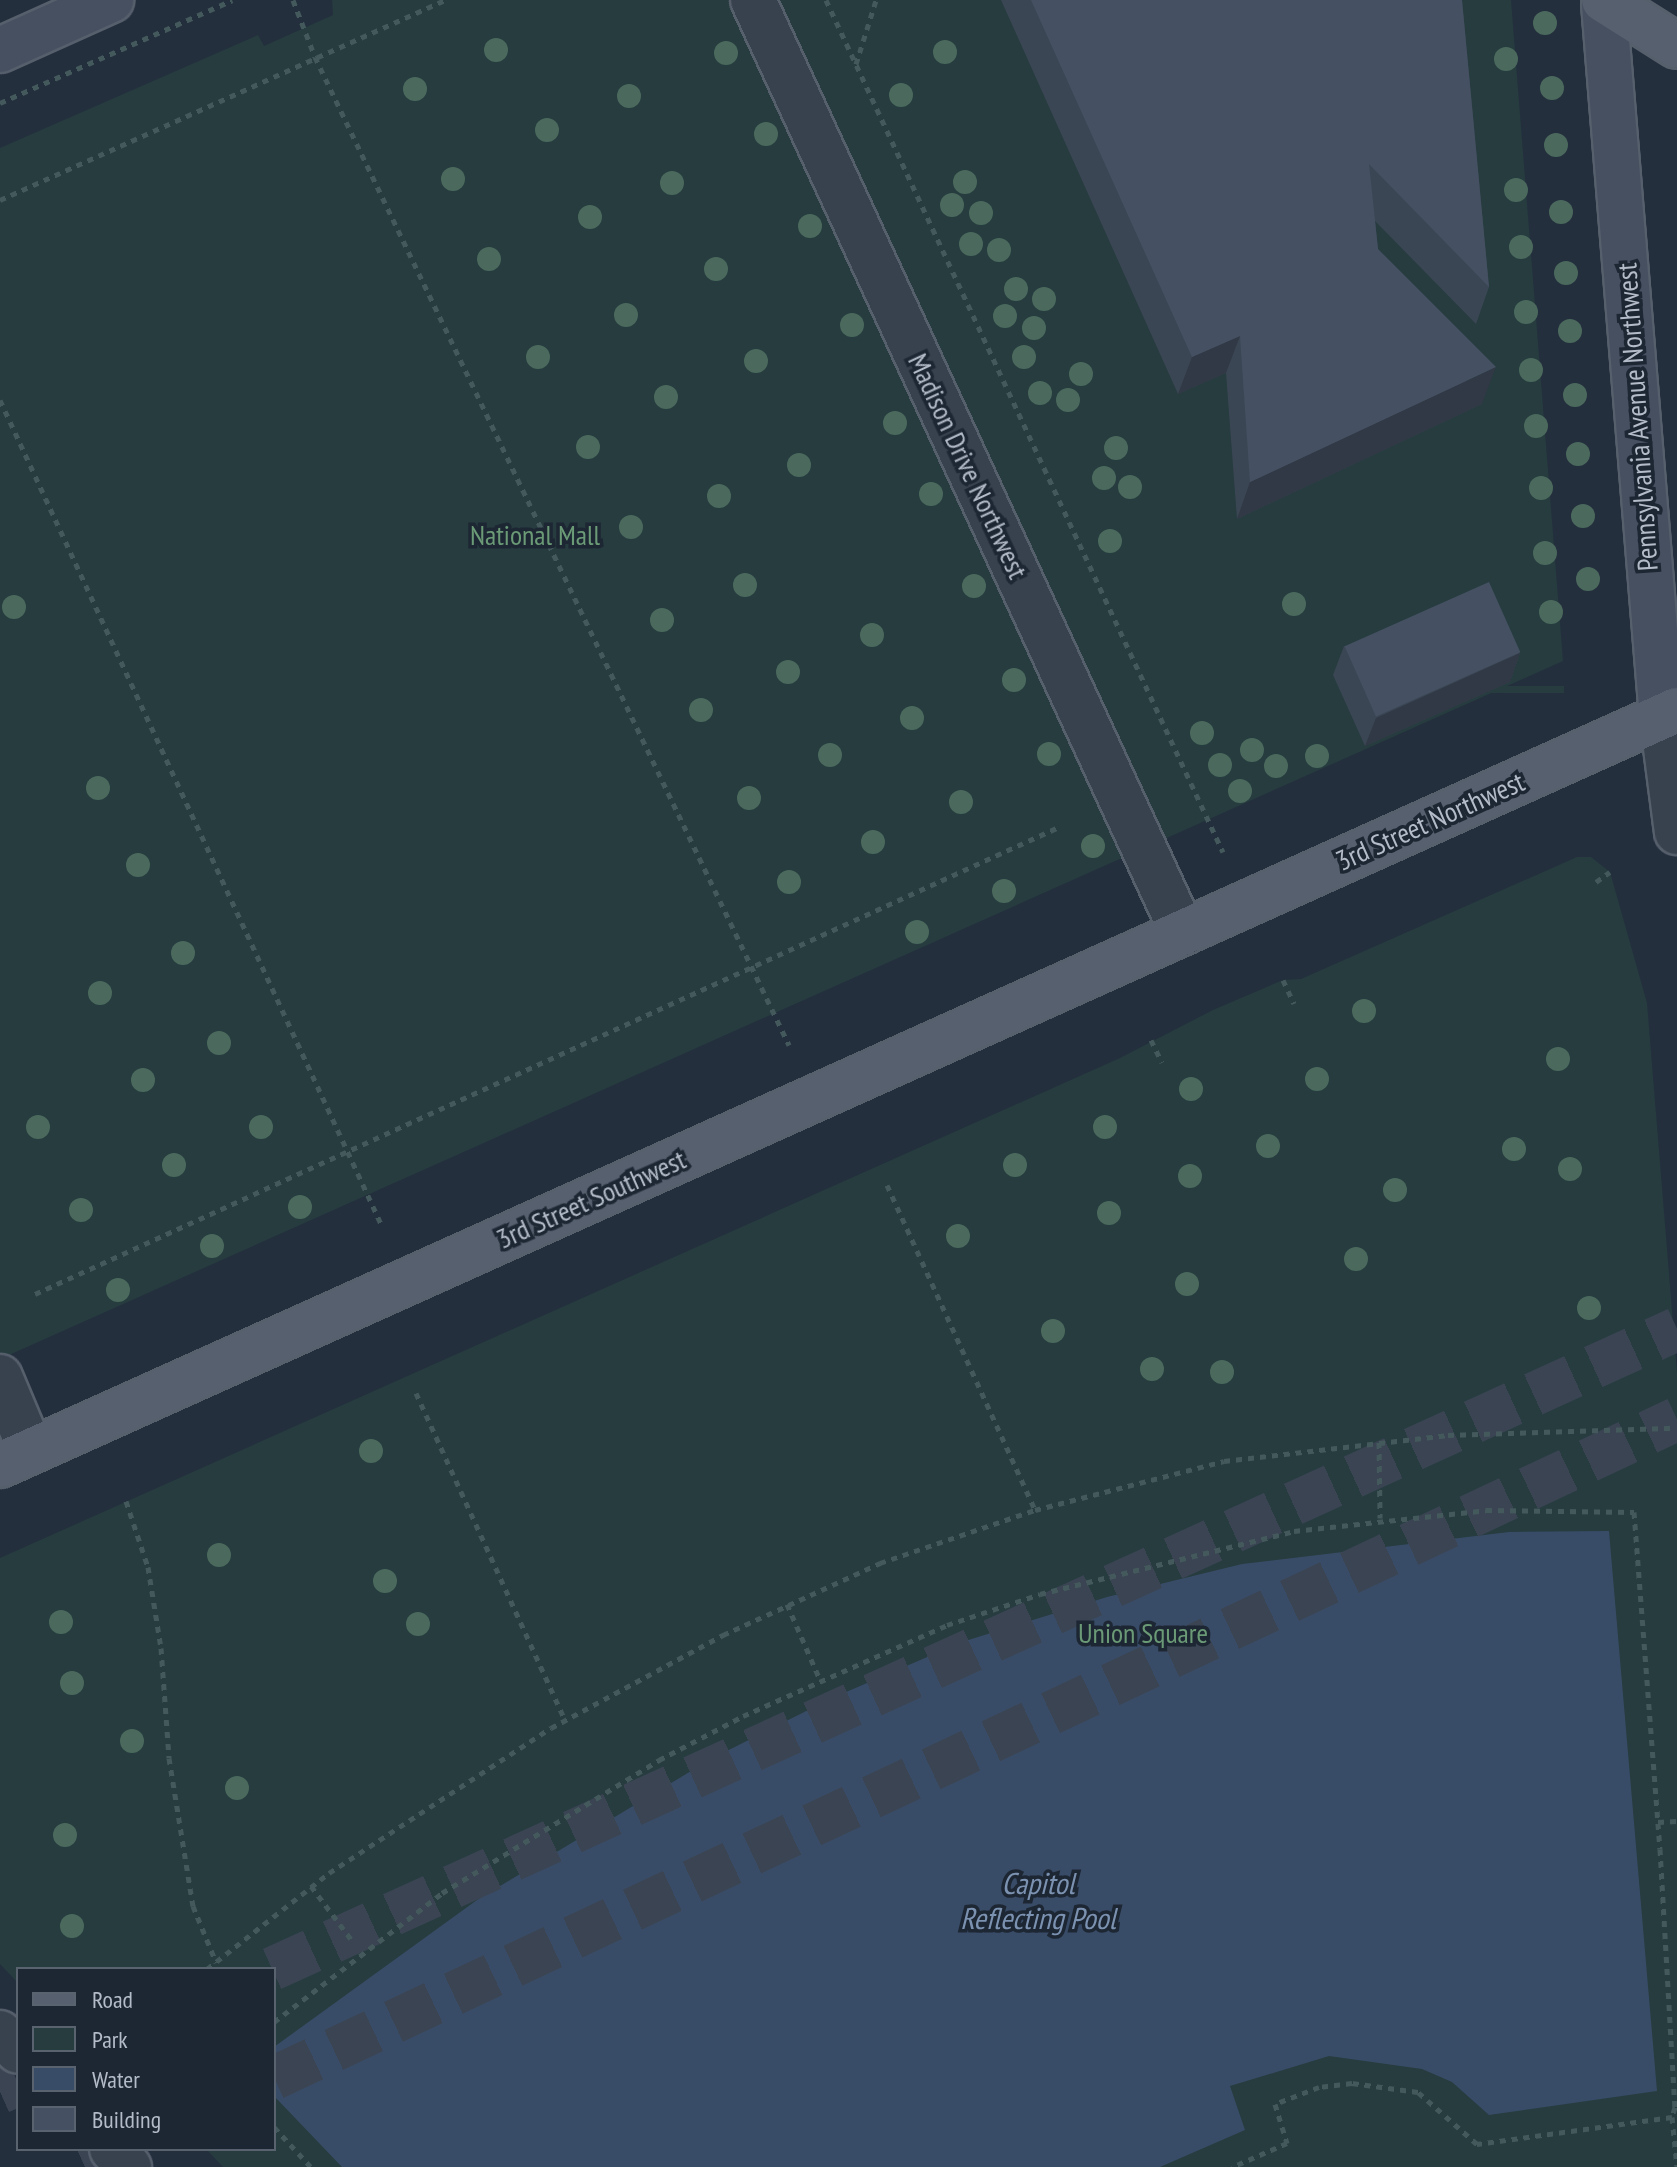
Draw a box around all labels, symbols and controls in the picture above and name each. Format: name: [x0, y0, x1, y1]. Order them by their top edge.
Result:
street label: Pennsylvania Avenue Northwest: [1609, 262, 1665, 572]
street label: Madison Drive Northwest: [901, 348, 1035, 584]
park label: National Mall: [470, 518, 600, 552]
street label: 3rd Street Northwest: [1331, 764, 1529, 878]
street label: 3rd Street Southwest: [491, 1142, 691, 1256]
park label: Union Square: [1078, 1616, 1208, 1650]
water label: Capitol Reflecting Pool: [960, 1865, 1116, 1936]
legend: [16, 1967, 276, 2151]
text: Road: [92, 1984, 133, 2015]
text: Park: [92, 2024, 128, 2055]
text: Water: [92, 2064, 140, 2095]
text: Building: [92, 2104, 161, 2135]

